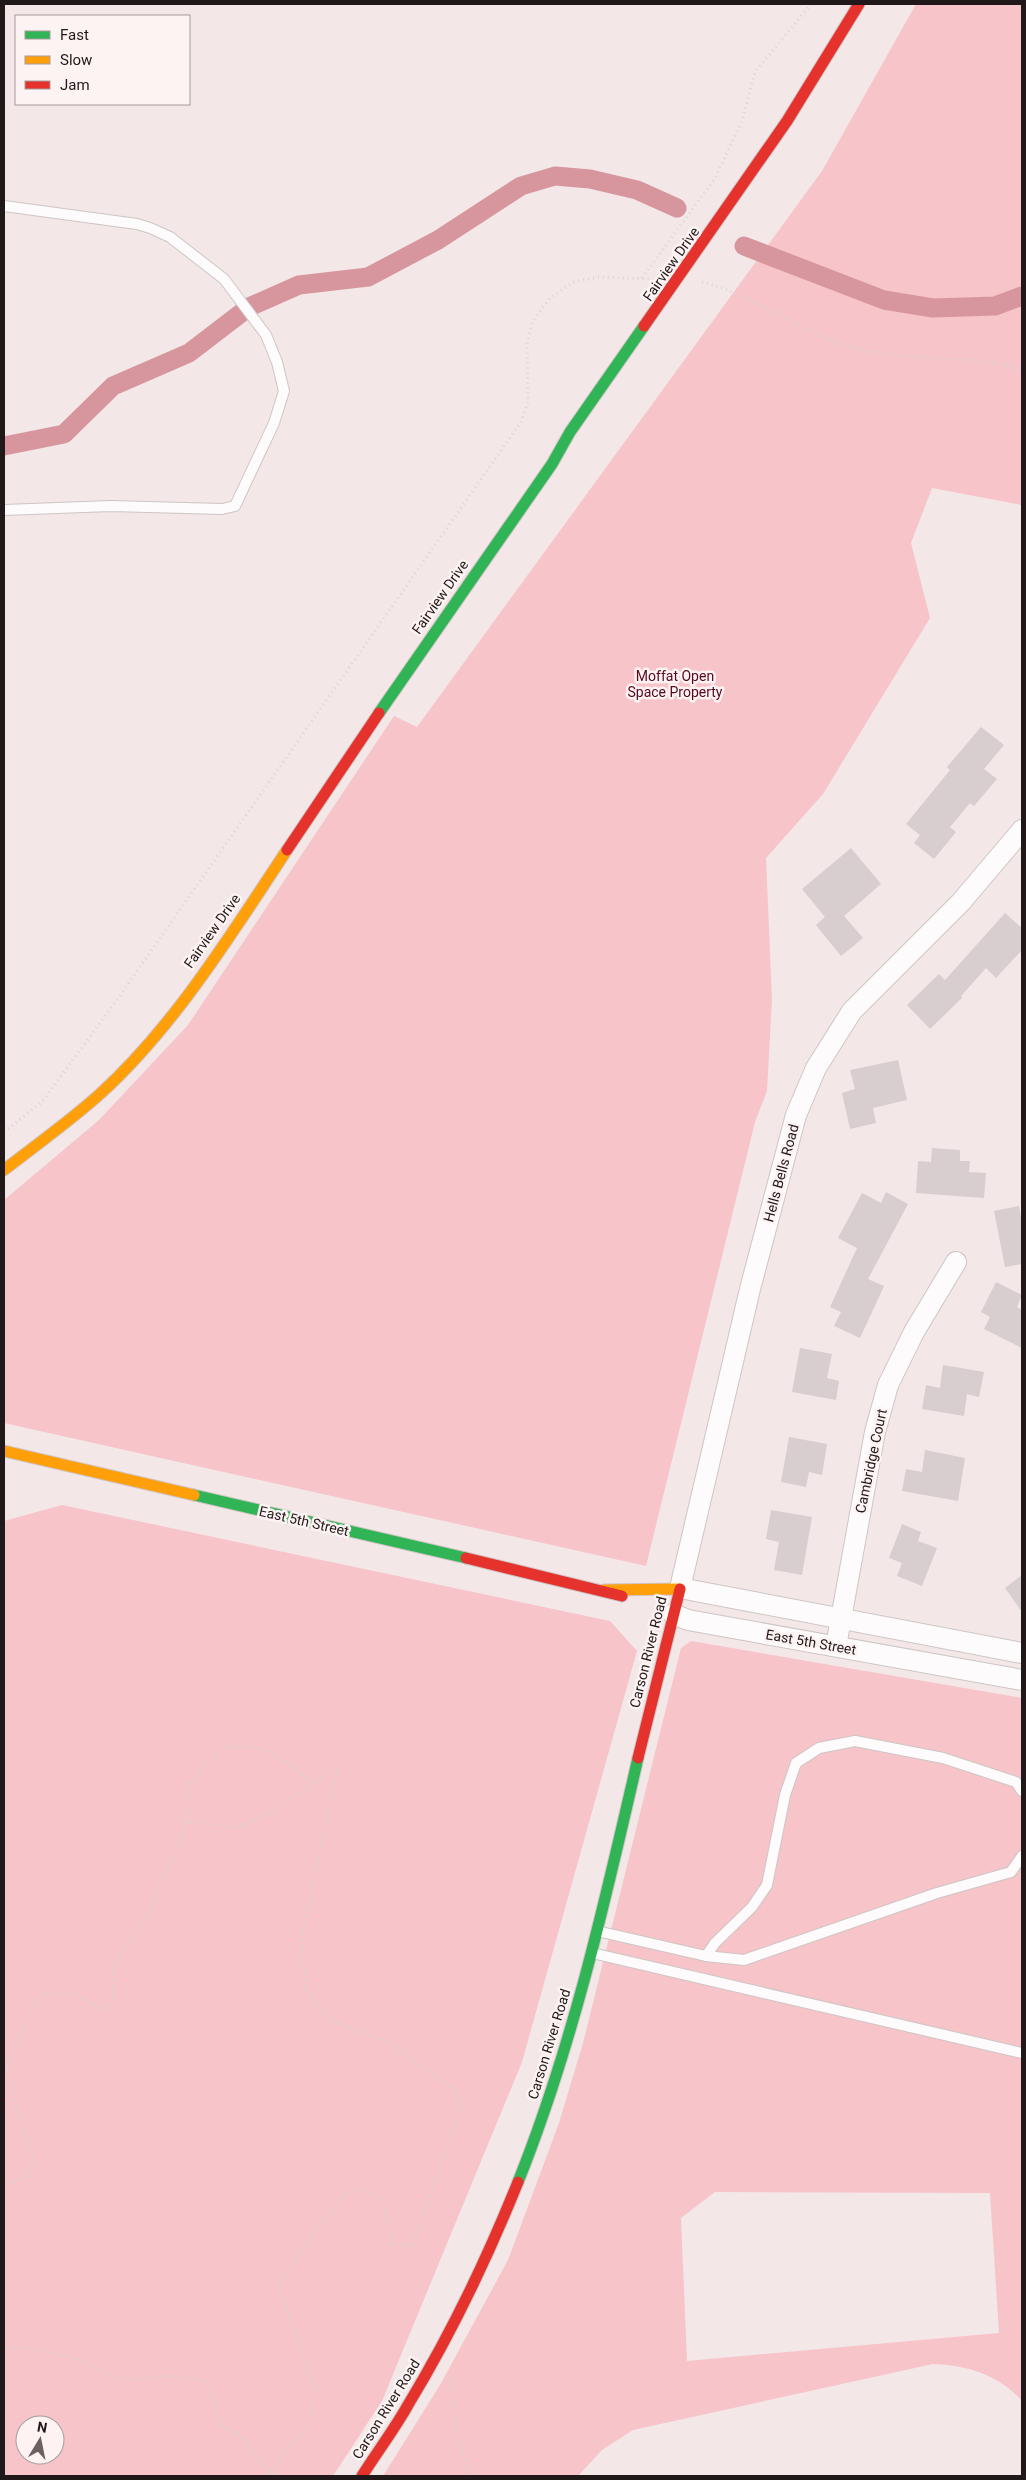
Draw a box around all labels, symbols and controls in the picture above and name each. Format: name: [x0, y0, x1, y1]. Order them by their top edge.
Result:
legend: [15, 15, 190, 105]
text: Fast: [60, 26, 89, 44]
text: Slow: [60, 51, 92, 69]
text: Jam: [60, 76, 90, 94]
street label: Fairview Drive: [640, 224, 702, 304]
street label: Fairview Drive: [409, 557, 471, 637]
park label: Moffat Open Space Property: [627, 668, 723, 700]
street label: Fairview Drive: [181, 891, 243, 971]
street label: Hells Bells Road: [760, 1122, 802, 1224]
street label: Cambridge Court: [852, 1407, 890, 1515]
street label: East 5th Street: [258, 1503, 351, 1539]
street label: Carson River Road: [626, 1595, 670, 1709]
street label: East 5th Street: [765, 1626, 858, 1658]
street label: Carson River Road: [525, 1987, 573, 2101]
street label: Carson River Road: [349, 2356, 423, 2462]
north arrow: [15, 2415, 65, 2465]
text: N: [36, 2418, 49, 2436]

